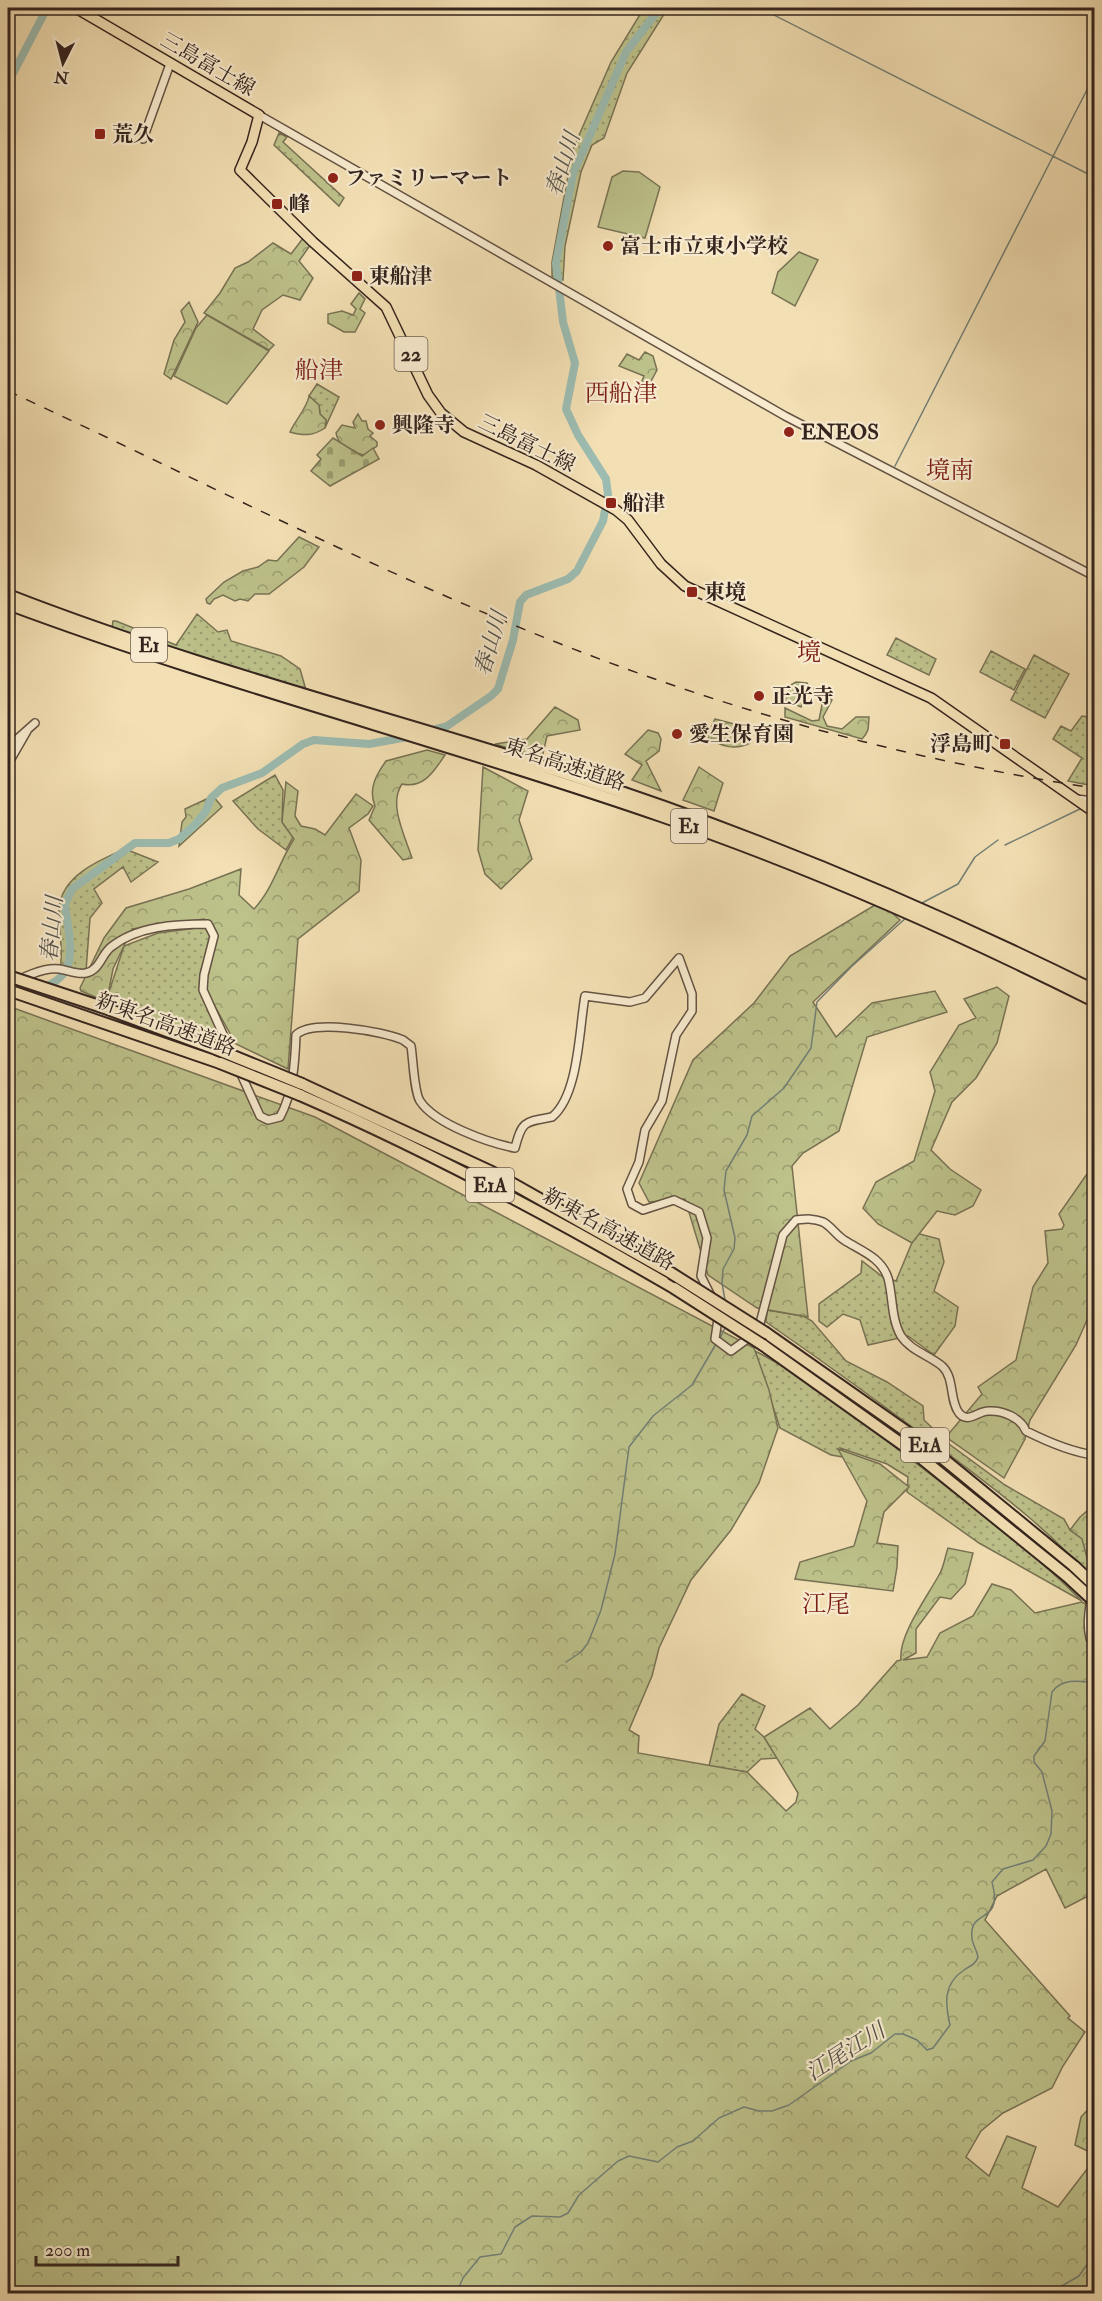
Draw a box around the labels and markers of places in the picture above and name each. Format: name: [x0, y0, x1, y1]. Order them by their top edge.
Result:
place label: 荒久: [112, 121, 154, 148]
marker: 荒久: [93, 127, 107, 141]
place label: ファミリーマート: [345, 165, 513, 192]
marker: ファミリーマート: [326, 171, 340, 185]
place label: 峰: [289, 191, 310, 218]
marker: 峰: [270, 197, 284, 211]
place label: 富士市立東小学校: [620, 233, 788, 260]
marker: 富士市立東小学校: [601, 239, 615, 253]
place label: 東船津: [369, 263, 432, 290]
marker: 東船津: [350, 269, 364, 283]
place label: 興隆寺: [392, 412, 455, 439]
marker: 興隆寺: [373, 418, 387, 432]
place label: ENEOS: [801, 419, 879, 446]
marker: ENEOS: [782, 425, 796, 439]
place label: 船津: [623, 490, 665, 517]
marker: 船津: [604, 496, 618, 510]
place label: 東境: [704, 579, 746, 606]
marker: 東境: [685, 585, 699, 599]
place label: 正光寺: [771, 683, 834, 710]
marker: 正光寺: [752, 689, 766, 703]
place label: 愛生保育園: [689, 721, 794, 748]
marker: 愛生保育園: [670, 727, 684, 741]
place label: 浮島町: [930, 731, 993, 758]
marker: 浮島町: [998, 737, 1012, 751]

